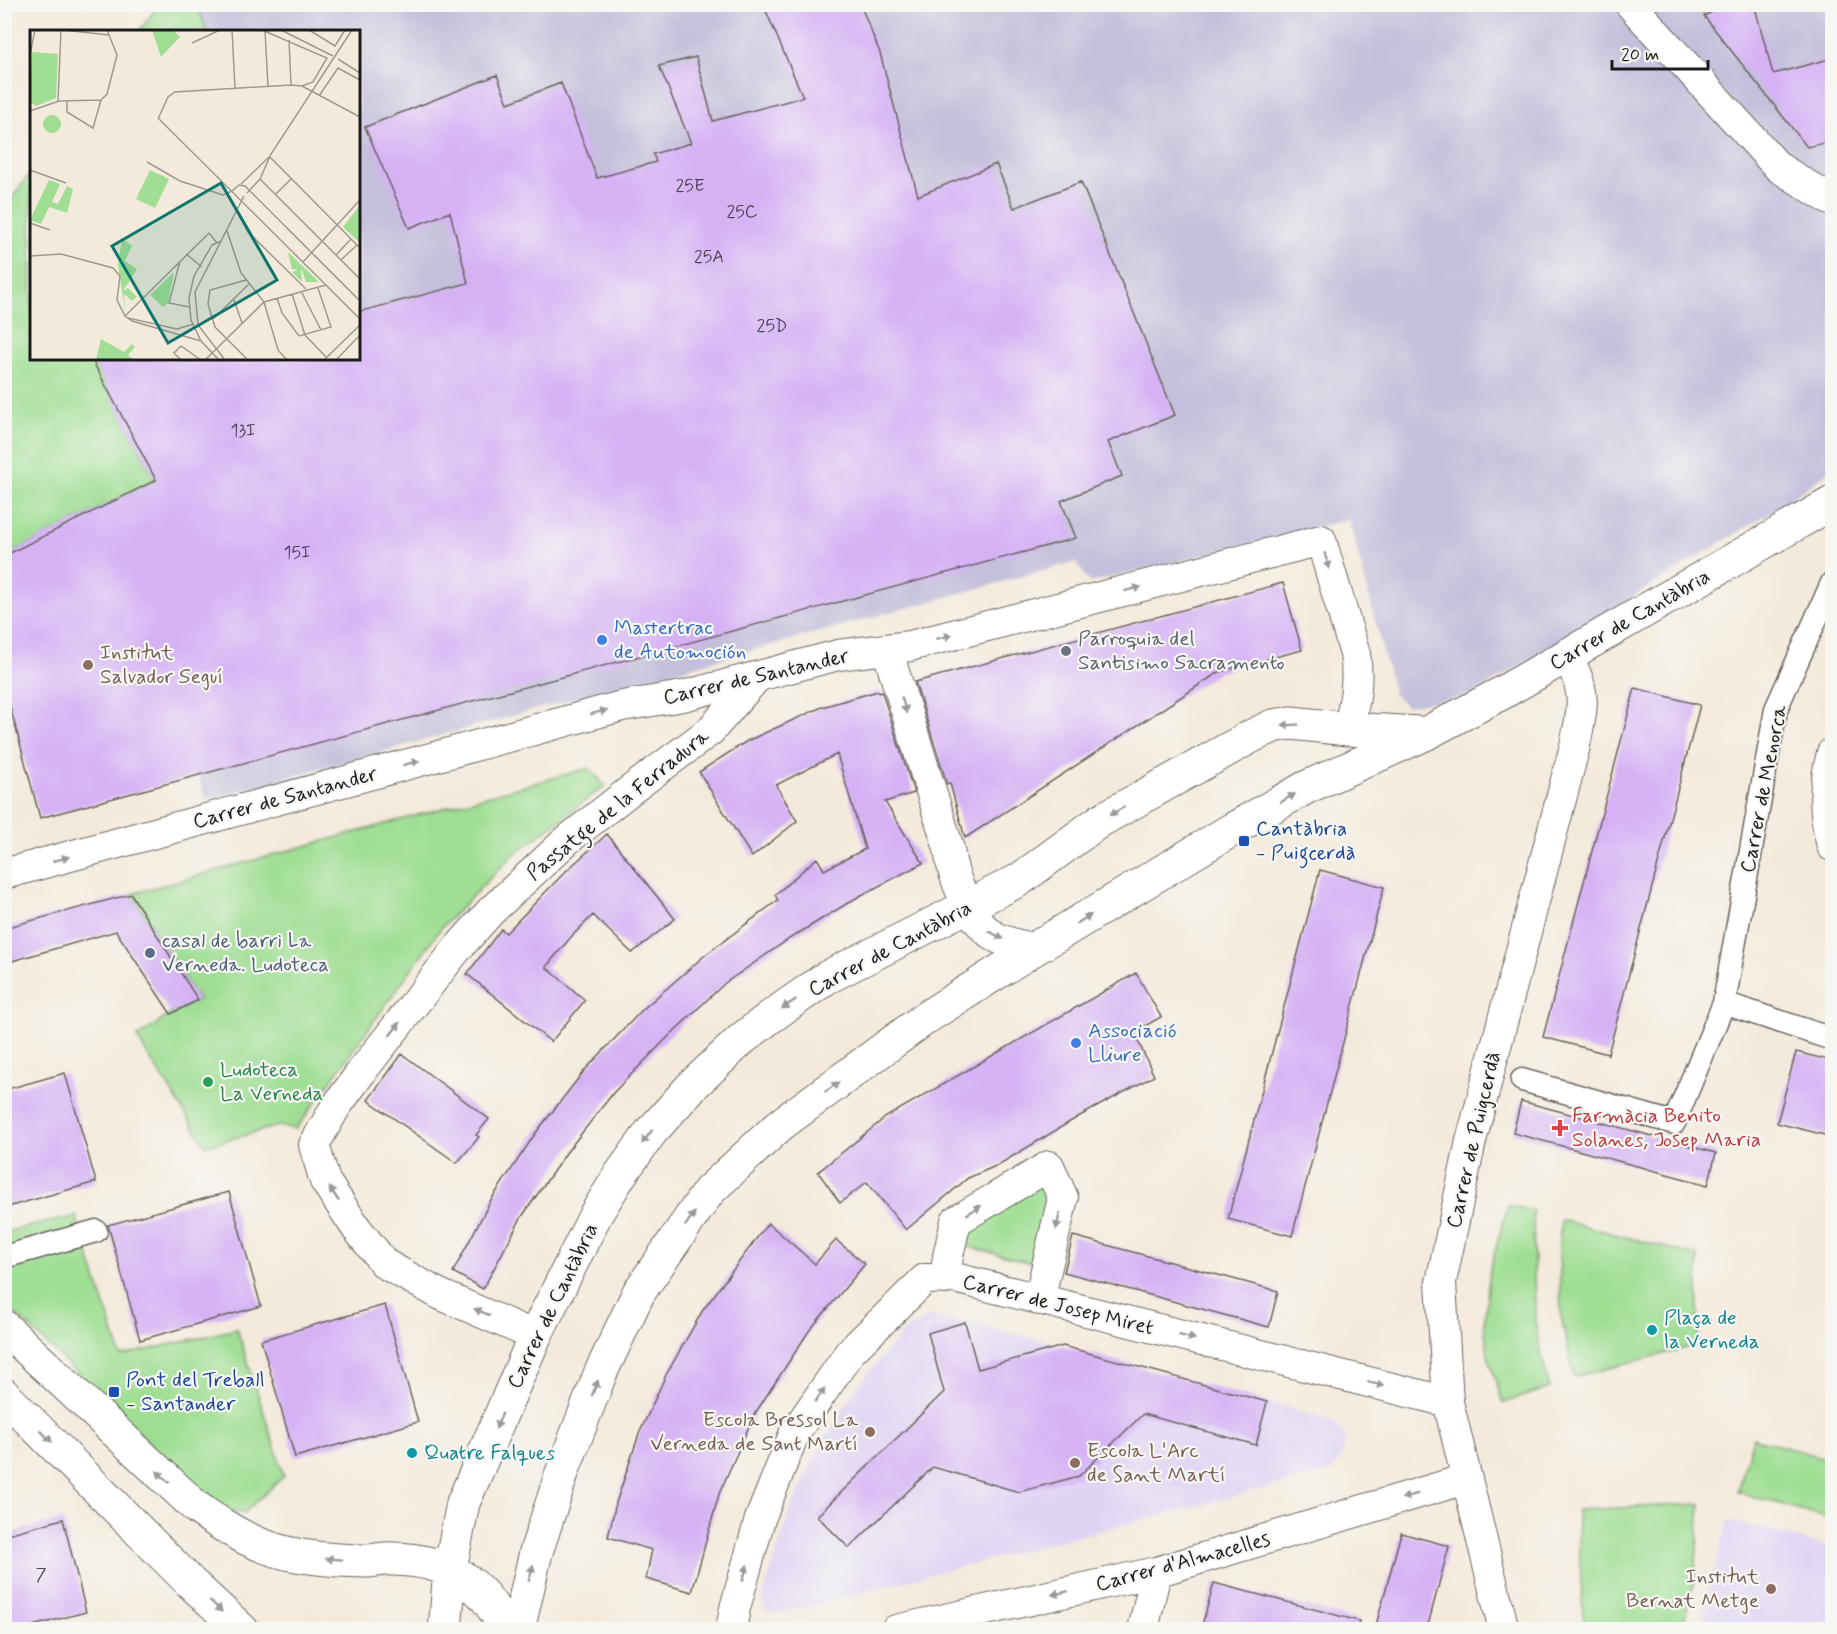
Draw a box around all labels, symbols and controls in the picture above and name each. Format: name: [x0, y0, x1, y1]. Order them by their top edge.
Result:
inset map: [30, 30, 360, 360]
scale bar: [1612, 33, 1708, 71]
text: 20 m: [1621, 43, 1659, 67]
house number: 25E: [676, 174, 704, 198]
house number: 25C: [726, 200, 758, 224]
house number: 25A: [694, 245, 724, 269]
house number: 25D: [757, 314, 787, 338]
house number: 13I: [230, 419, 256, 443]
house number: 15I: [283, 541, 311, 565]
one-way arrow: [1323, 552, 1332, 570]
street label: Carrer de Cantàbria: [1545, 563, 1715, 677]
one-way arrow: [1123, 583, 1142, 593]
place label: Mastertrac de Automoción: [614, 614, 746, 666]
place label: Parroquia del Santisimo Sacramento: [1078, 625, 1285, 677]
one-way arrow: [935, 632, 953, 642]
marker: Mastertrac de Automoción: [595, 633, 609, 647]
place label: Institut Salvador Seguí: [100, 639, 223, 691]
street label: Carrer de Santander: [660, 642, 852, 712]
marker: Parroquia del Santisimo Sacramento: [1059, 644, 1073, 658]
marker: Institut Salvador Seguí: [81, 658, 95, 672]
one-way arrow: [900, 696, 909, 714]
street label: Carrer de Menorca: [1734, 702, 1794, 875]
one-way arrow: [590, 707, 608, 716]
one-way arrow: [1281, 720, 1300, 729]
street label: Passatge de la Ferradura: [521, 722, 717, 889]
one-way arrow: [402, 758, 420, 767]
street label: Carrer de Santander: [190, 760, 381, 836]
one-way arrow: [1280, 792, 1296, 803]
one-way arrow: [1108, 806, 1125, 816]
place label: Cantàbria - Puigcerdà: [1256, 815, 1356, 869]
marker: Cantàbria - Puigcerdà: [1237, 834, 1251, 848]
one-way arrow: [52, 854, 70, 863]
street label: Carrer de Cantàbria: [803, 894, 977, 1004]
one-way arrow: [1076, 913, 1092, 924]
place label: casal de barri La Verneda. Ludoteca: [162, 927, 329, 979]
one-way arrow: [988, 930, 1005, 940]
marker: casal de barri La Verneda. Ludoteca: [143, 946, 157, 960]
one-way arrow: [781, 998, 797, 1010]
place label: Associació Lliure: [1088, 1017, 1177, 1069]
one-way arrow: [388, 1021, 401, 1037]
marker: Associació Lliure: [1069, 1036, 1083, 1050]
street label: Carrer de Puigcerdà: [1440, 1049, 1508, 1231]
place label: Ludoteca La Verneda: [220, 1056, 323, 1108]
marker: Ludoteca La Verneda: [201, 1075, 215, 1089]
one-way arrow: [823, 1081, 839, 1093]
place label: Farmàcia Benito Solanes, Josep Maria: [1572, 1102, 1761, 1154]
marker: Farmàcia Benito Solanes, Josep Maria: [1553, 1121, 1567, 1135]
one-way arrow: [642, 1130, 654, 1145]
one-way arrow: [329, 1186, 340, 1202]
one-way arrow: [966, 1205, 982, 1216]
one-way arrow: [1052, 1211, 1062, 1230]
one-way arrow: [684, 1212, 696, 1228]
street label: Carrer de Cantàbria: [501, 1219, 605, 1393]
street label: Carrer de Josep Miret: [960, 1268, 1157, 1342]
place label: Plaça de la Verneda: [1664, 1304, 1760, 1356]
one-way arrow: [473, 1307, 491, 1316]
marker: Plaça de la Verneda: [1645, 1323, 1659, 1337]
one-way arrow: [1178, 1332, 1196, 1342]
place label: Pont del Treball - Santander: [126, 1366, 265, 1418]
one-way arrow: [590, 1379, 600, 1397]
one-way arrow: [1368, 1380, 1386, 1389]
marker: Pont del Treball - Santander: [107, 1385, 121, 1399]
one-way arrow: [814, 1387, 826, 1403]
place label: Escola Bressol La Verneda de Sant Martí: [650, 1406, 858, 1458]
one-way arrow: [493, 1412, 503, 1430]
marker: Escola Bressol La Verneda de Sant Martí: [863, 1425, 877, 1439]
one-way arrow: [38, 1429, 52, 1443]
place label: Escola L'Arc de Sant Martí: [1087, 1437, 1226, 1489]
place label: Quatre Falques: [424, 1439, 555, 1467]
marker: Quatre Falques: [405, 1446, 419, 1460]
marker: Escola L'Arc de Sant Martí: [1068, 1456, 1082, 1470]
one-way arrow: [156, 1470, 171, 1484]
one-way arrow: [1400, 1492, 1418, 1501]
street label: Carrer d'Almacelles: [1093, 1525, 1273, 1599]
one-way arrow: [325, 1554, 344, 1563]
house number: 7: [36, 1563, 47, 1587]
one-way arrow: [527, 1563, 536, 1581]
place label: Institut Bernat Metge: [1626, 1563, 1760, 1615]
one-way arrow: [740, 1564, 750, 1582]
marker: Institut Bernat Metge: [1764, 1582, 1778, 1596]
one-way arrow: [1051, 1589, 1069, 1599]
one-way arrow: [209, 1598, 223, 1612]

